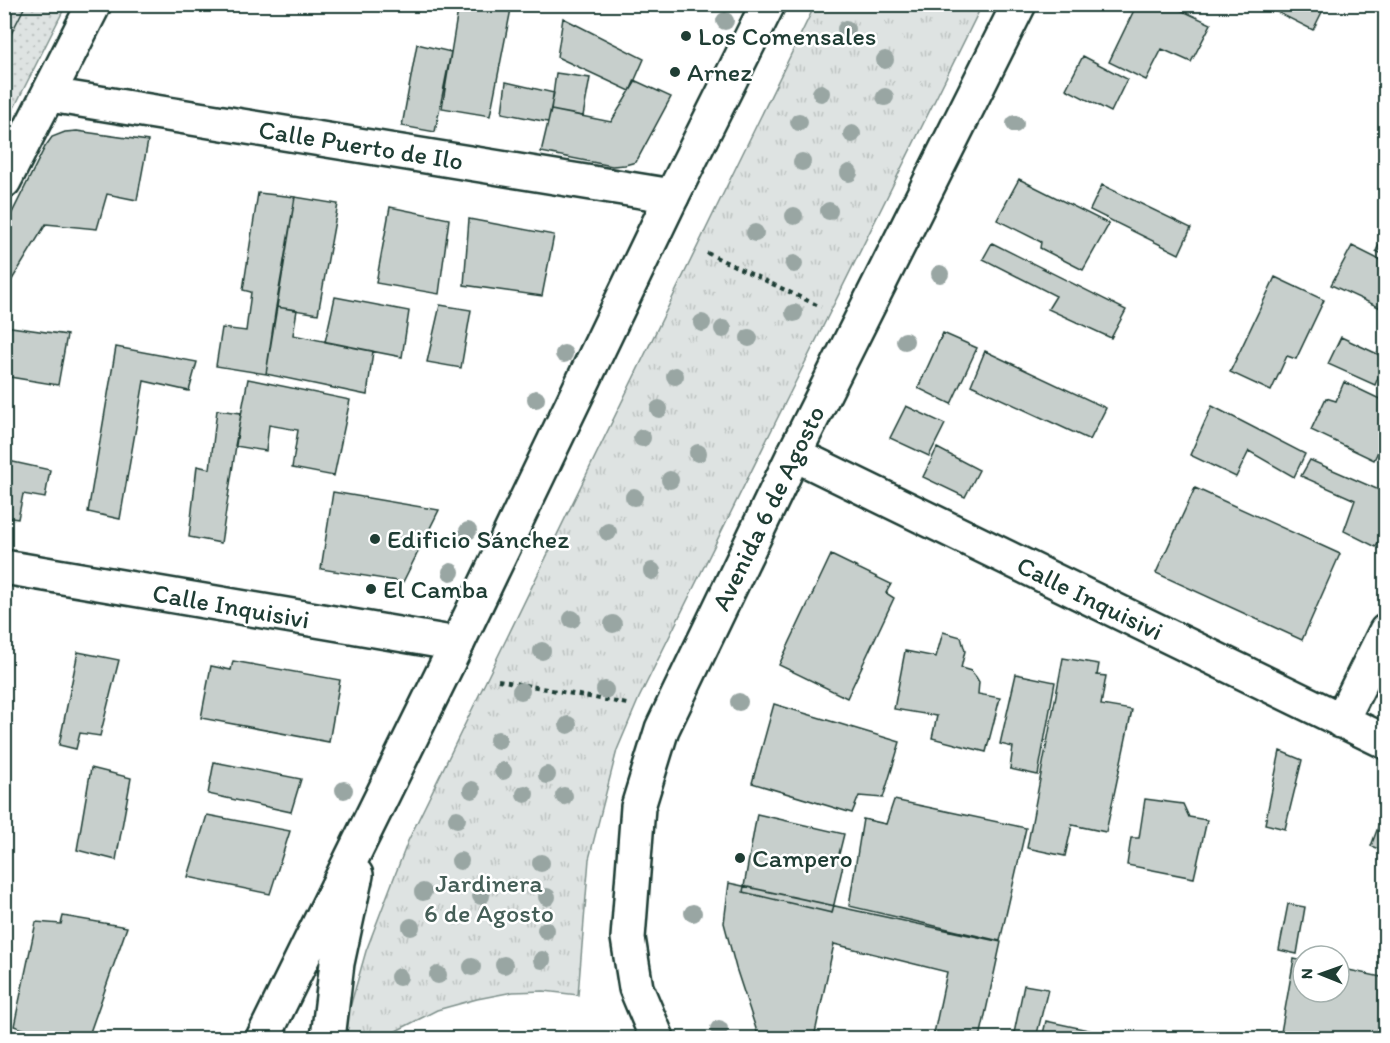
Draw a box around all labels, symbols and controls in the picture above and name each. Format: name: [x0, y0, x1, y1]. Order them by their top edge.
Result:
place label: Los Comensales: [698, 20, 877, 52]
marker: Los Comensales: [679, 29, 693, 43]
place label: Arnez: [687, 56, 752, 88]
marker: Arnez: [668, 65, 682, 79]
street label: Calle Puerto de Ilo: [256, 113, 466, 177]
street label: Avenida 6 de Agosto: [704, 400, 832, 616]
place label: Edificio Sánchez: [387, 523, 569, 555]
marker: Edificio Sánchez: [368, 532, 382, 546]
street label: Calle Inquisivi: [1012, 549, 1168, 647]
place label: El Camba: [383, 573, 488, 605]
street label: Calle Inquisivi: [150, 576, 312, 636]
marker: El Camba: [364, 582, 378, 596]
place label: Campero: [752, 842, 853, 874]
marker: Campero: [733, 851, 747, 865]
park label: Jardinera 6 de Agosto: [424, 867, 554, 929]
north arrow: [1291, 944, 1351, 1004]
text: N: [1297, 968, 1316, 979]

